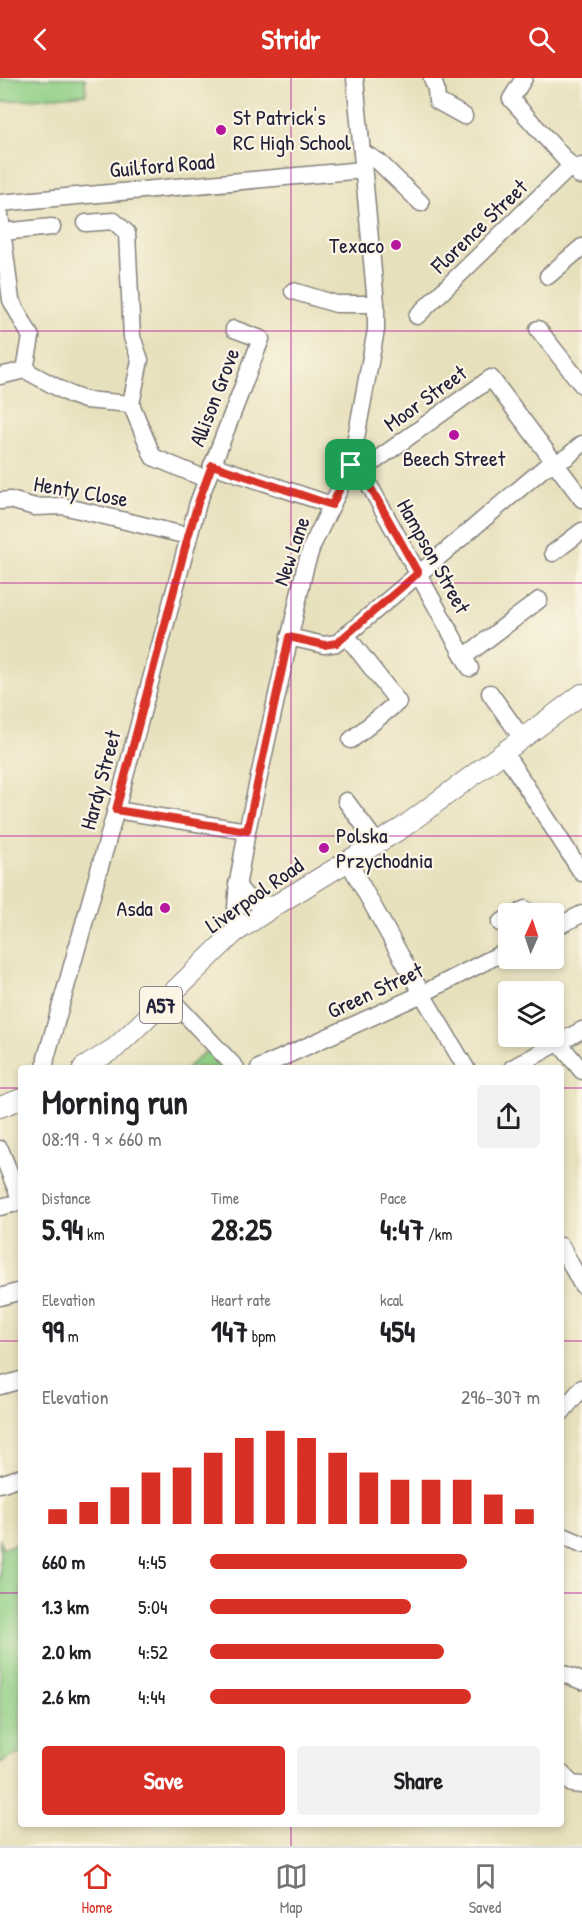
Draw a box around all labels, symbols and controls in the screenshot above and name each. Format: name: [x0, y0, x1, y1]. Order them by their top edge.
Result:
text: Stridr: [261, 21, 321, 57]
icon: back: [24, 23, 57, 56]
icon: search: [525, 23, 558, 56]
place label: St Patrick's RC High School: [233, 102, 351, 157]
marker: St Patrick's RC High School: [214, 123, 228, 137]
street label: Guilford Road: [108, 145, 216, 185]
street label: Florence Street: [423, 172, 534, 280]
place label: Texaco: [329, 230, 384, 260]
marker: Texaco: [389, 238, 403, 252]
street label: Allison Grove: [182, 343, 247, 450]
street label: Moor Street: [378, 358, 473, 438]
marker: Beech Street: [447, 428, 461, 442]
pin: [325, 439, 376, 490]
place label: Beech Street: [403, 443, 506, 473]
icon: arrive: [334, 448, 367, 481]
street label: Henty Close: [32, 468, 131, 514]
street label: Hampson Street: [390, 493, 478, 619]
street label: New Lane: [265, 512, 317, 590]
street label: Hardy Street: [72, 727, 128, 833]
place label: Polska Przychodnia: [336, 820, 433, 875]
marker: Polska Przychodnia: [317, 841, 331, 855]
street label: Liverpool Road: [199, 850, 309, 940]
place label: Asda: [117, 893, 153, 923]
marker: Asda: [158, 901, 172, 915]
north arrow: [498, 903, 564, 969]
map controls: [498, 903, 564, 1047]
street label: Green Street: [322, 955, 428, 1025]
button: layers: [498, 981, 564, 1047]
road number: A57: [140, 987, 182, 1023]
text: Morning run: [42, 1080, 188, 1124]
button: share: [477, 1085, 540, 1148]
text: 08:19 · 9 × 660 m: [42, 1125, 162, 1152]
text: Distance: [42, 1187, 91, 1209]
text: Time: [211, 1187, 239, 1209]
text: Pace: [380, 1187, 407, 1209]
text: 5.94: [42, 1209, 83, 1249]
text: 28:25: [211, 1209, 272, 1249]
text: 4:47: [380, 1209, 424, 1249]
text: km: [83, 1223, 105, 1245]
text: /km: [424, 1223, 452, 1245]
text: Elevation: [42, 1289, 95, 1311]
text: Heart rate: [211, 1289, 271, 1311]
text: kcal: [380, 1289, 403, 1311]
text: 99: [42, 1311, 64, 1351]
text: 147: [211, 1311, 248, 1351]
text: 454: [380, 1311, 415, 1351]
text: m: [64, 1325, 79, 1347]
text: bpm: [248, 1325, 276, 1347]
text: Elevation: [42, 1383, 108, 1410]
text: 296–307 m: [461, 1383, 540, 1410]
text: 660 m: [42, 1548, 85, 1575]
text: 4:45: [138, 1548, 166, 1575]
text: 1.3 km: [42, 1593, 89, 1620]
text: 5:04: [138, 1593, 168, 1620]
text: 2.0 km: [42, 1638, 91, 1665]
text: 4:52: [138, 1638, 168, 1665]
text: 2.6 km: [42, 1683, 90, 1710]
text: 4:44: [138, 1683, 165, 1710]
button: Save: [42, 1746, 285, 1815]
button: Share: [297, 1746, 540, 1815]
tab: Home: [81, 1860, 114, 1918]
tab: Map: [275, 1860, 308, 1918]
tab: Saved: [469, 1860, 502, 1918]

